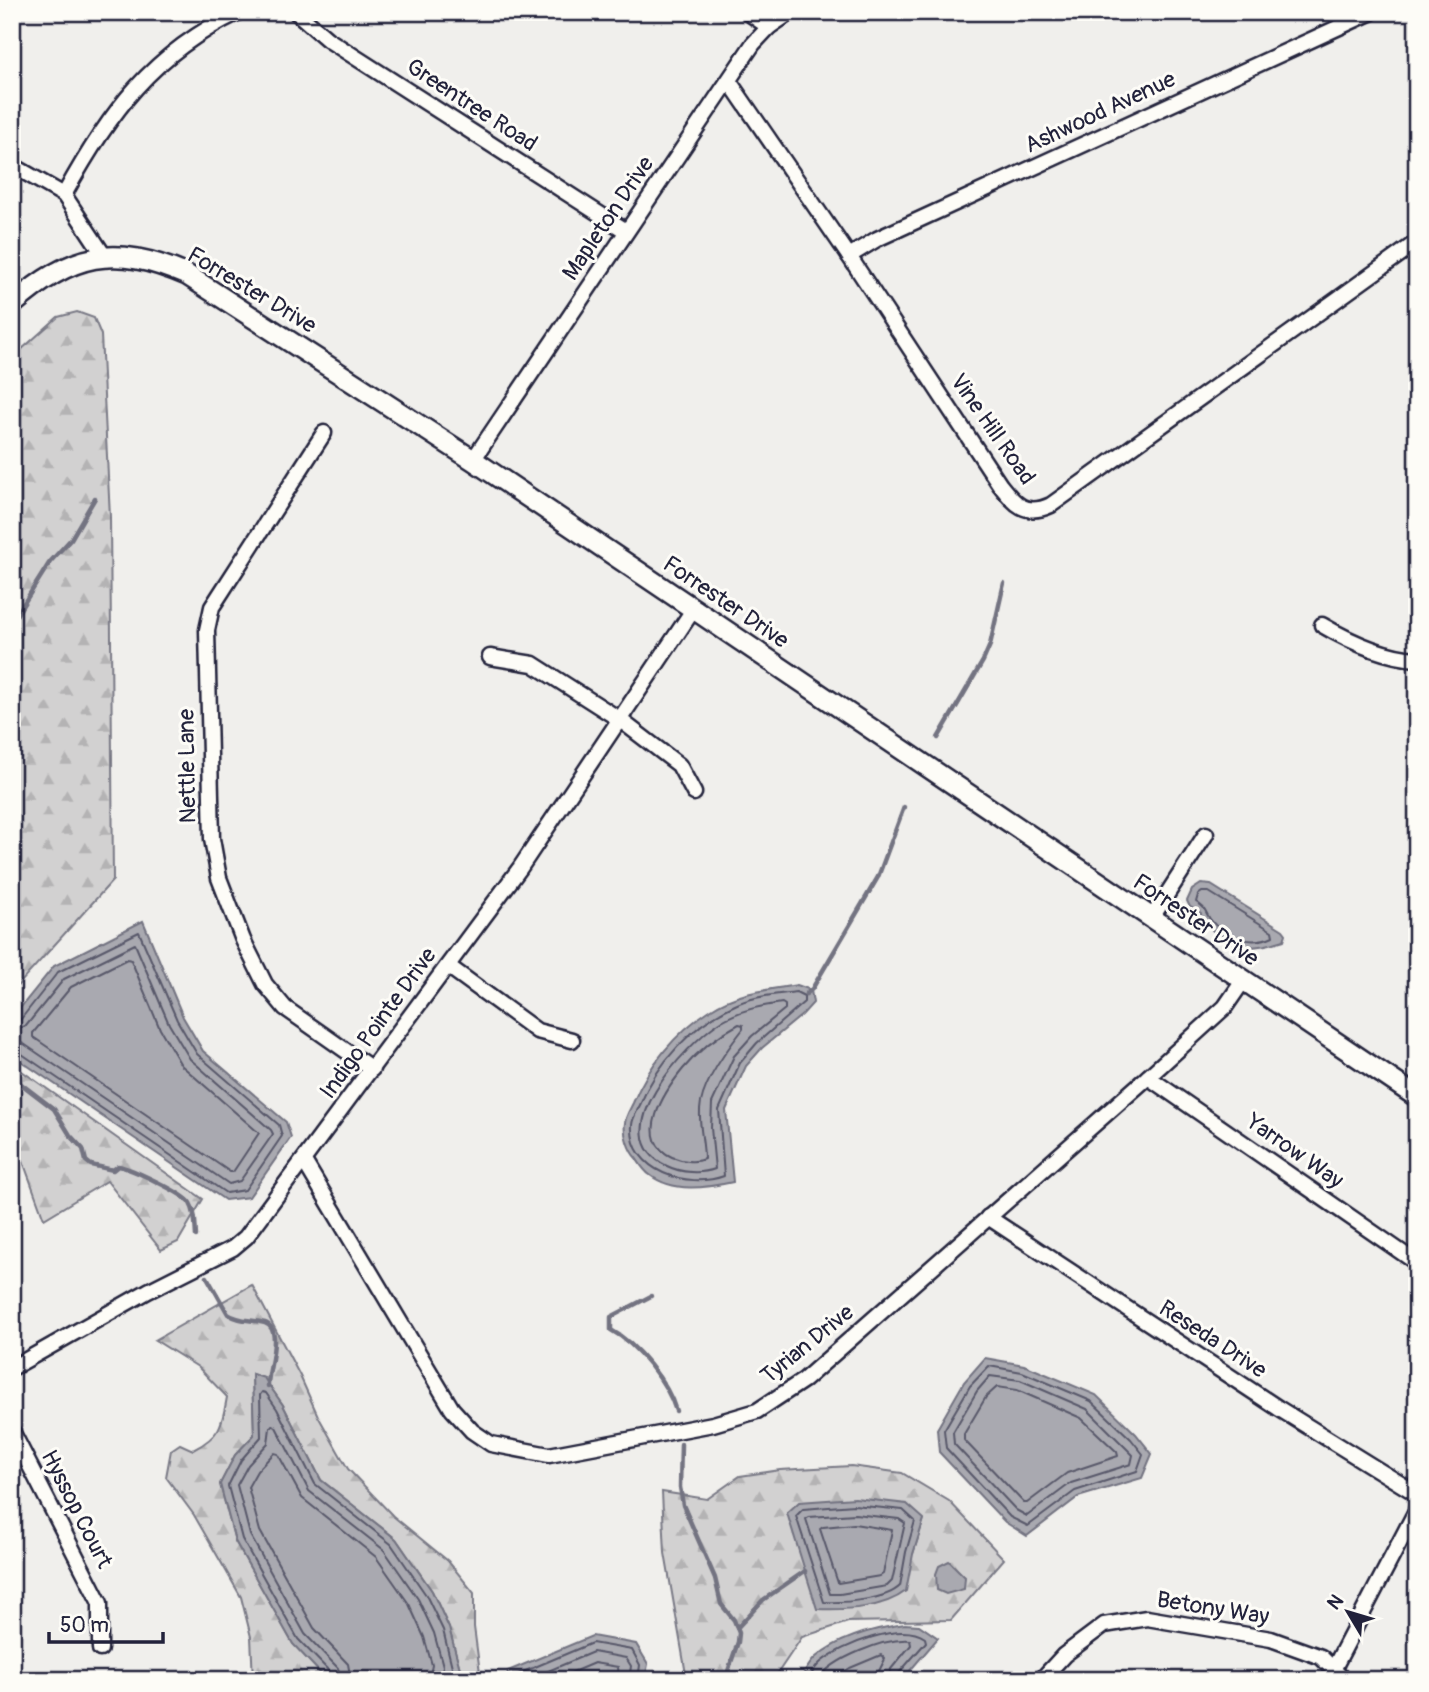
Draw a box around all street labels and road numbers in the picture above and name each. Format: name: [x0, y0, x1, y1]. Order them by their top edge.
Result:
street label: Greentree Road: [401, 52, 543, 158]
street label: Ashwood Avenue: [1020, 64, 1181, 160]
street label: Mapleton Drive: [556, 150, 660, 286]
street label: Forrester Drive: [182, 240, 322, 340]
street label: Vine Hill Road: [944, 368, 1042, 490]
street label: Forrester Drive: [658, 549, 795, 655]
street label: Nettle Lane: [171, 708, 202, 824]
street label: Forrester Drive: [1128, 867, 1265, 973]
street label: Indigo Pointe Drive: [313, 941, 443, 1104]
street label: Yarrow Way: [1240, 1106, 1349, 1195]
street label: Reseda Drive: [1154, 1294, 1273, 1385]
street label: Tyrian Drive: [755, 1297, 860, 1390]
street label: Hyssop Court: [35, 1445, 120, 1574]
street label: Betony Way: [1155, 1585, 1271, 1631]

